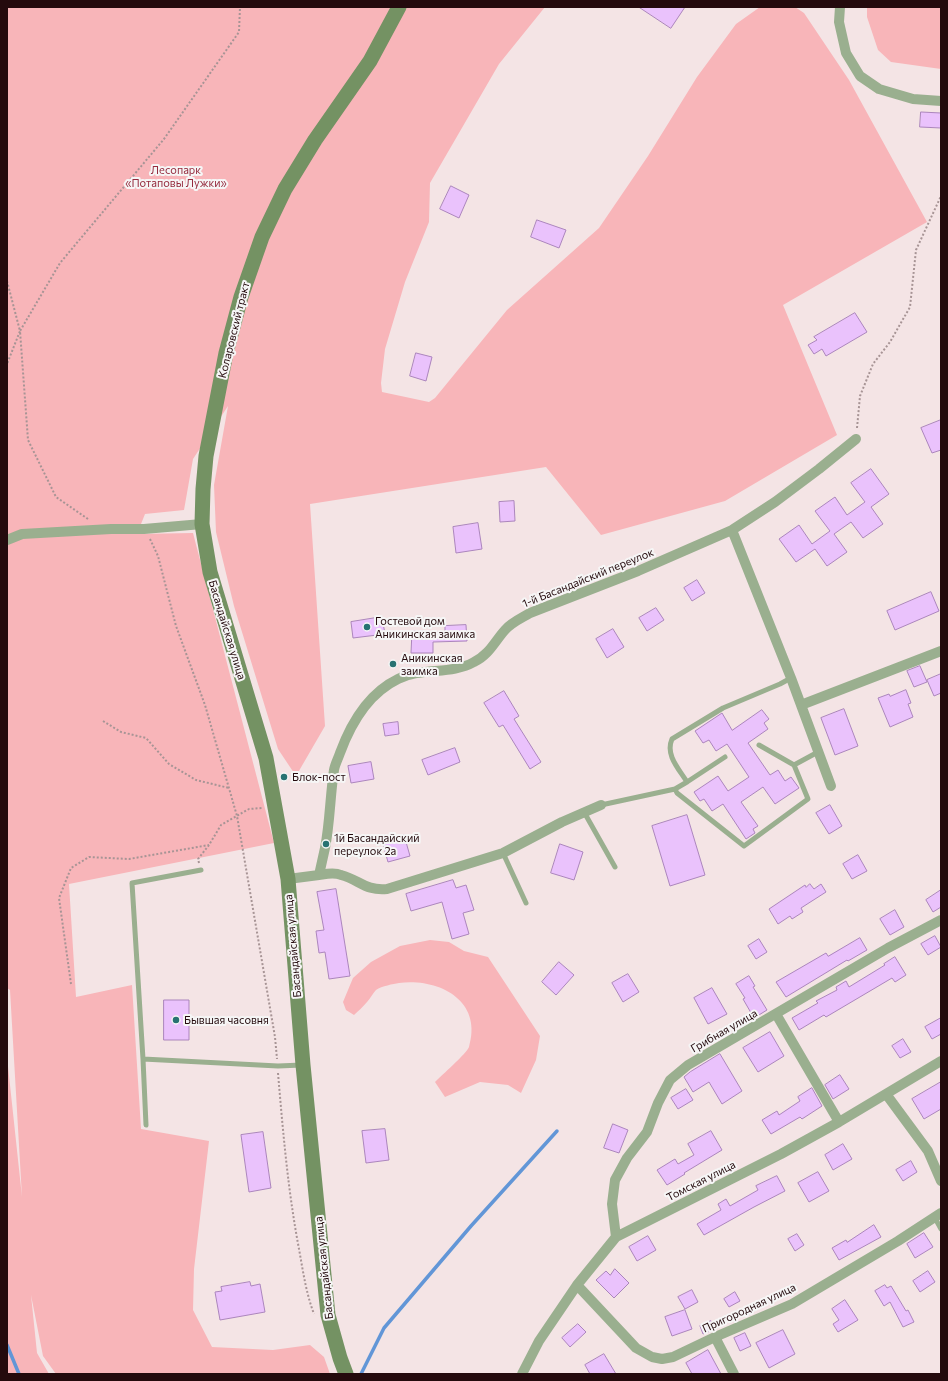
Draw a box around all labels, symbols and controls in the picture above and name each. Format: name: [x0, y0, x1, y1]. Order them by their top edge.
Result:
park label: Лесопарк «Потаповы Лужки»: [125, 163, 227, 189]
street label: Коларовский тракт: [216, 280, 252, 380]
street label: 1-й Басандайский переулок: [520, 546, 656, 610]
street label: Басандайская улица: [206, 579, 248, 681]
place label: Гостевой дом Аникинская заимка: [375, 614, 475, 640]
marker: Гостевой дом Аникинская заимка: [362, 622, 372, 632]
place label: Аникинская заимка: [401, 651, 462, 677]
marker: Аникинская заимка: [388, 659, 398, 669]
place label: Блок-пост: [292, 770, 346, 784]
marker: Блок-пост: [279, 772, 289, 782]
place label: 1й Басандайский переулок 2а: [334, 831, 420, 857]
marker: 1й Басандайский переулок 2а: [321, 839, 331, 849]
street label: Басандайская улица: [282, 894, 304, 998]
street label: Грибная улица: [688, 1007, 760, 1055]
place label: Бывшая часовня: [184, 1013, 269, 1027]
marker: Бывшая часовня: [171, 1015, 181, 1025]
street label: Томская улица: [664, 1158, 738, 1204]
street label: Басандайская улица: [312, 1216, 336, 1320]
street label: Пригородная улица: [700, 1281, 798, 1335]

